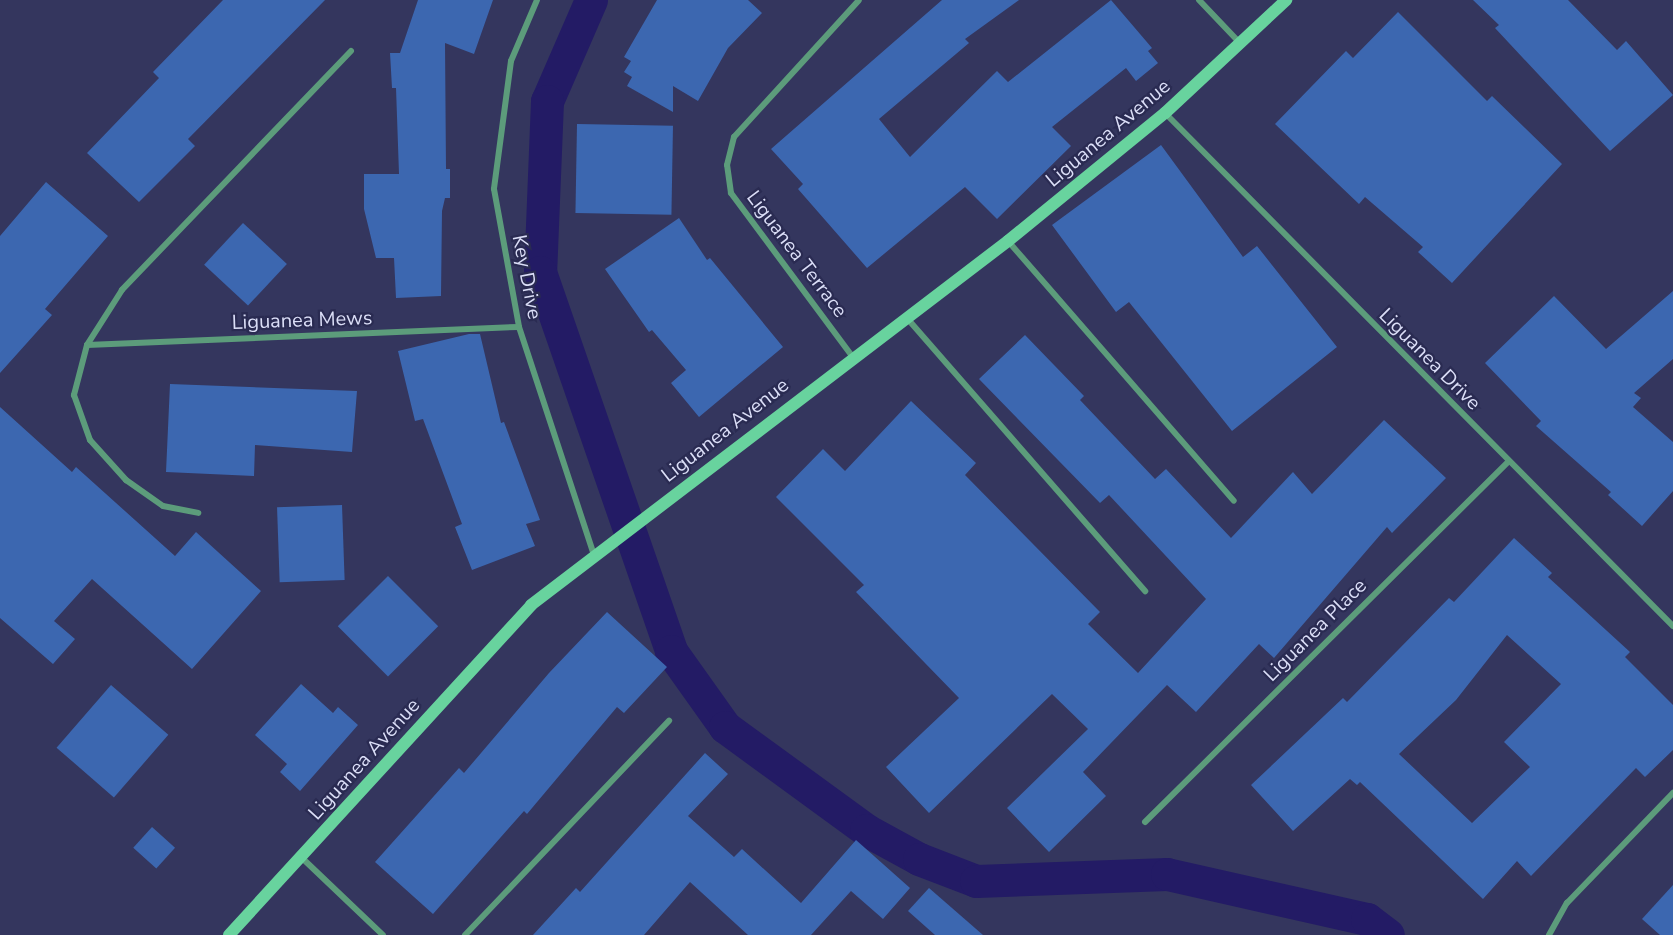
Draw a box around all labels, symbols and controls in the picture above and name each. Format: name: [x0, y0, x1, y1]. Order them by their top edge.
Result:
street label: Liguanea Avenue: [1041, 74, 1175, 192]
street label: Liguanea Terrace: [742, 186, 852, 322]
street label: Key Drive: [507, 233, 547, 321]
street label: Liguanea Drive: [1374, 303, 1486, 415]
street label: Liguanea Mews: [231, 306, 373, 334]
street label: Liguanea Avenue: [657, 373, 793, 487]
street label: Liguanea Place: [1259, 574, 1371, 686]
street label: Liguanea Avenue: [303, 693, 425, 825]

